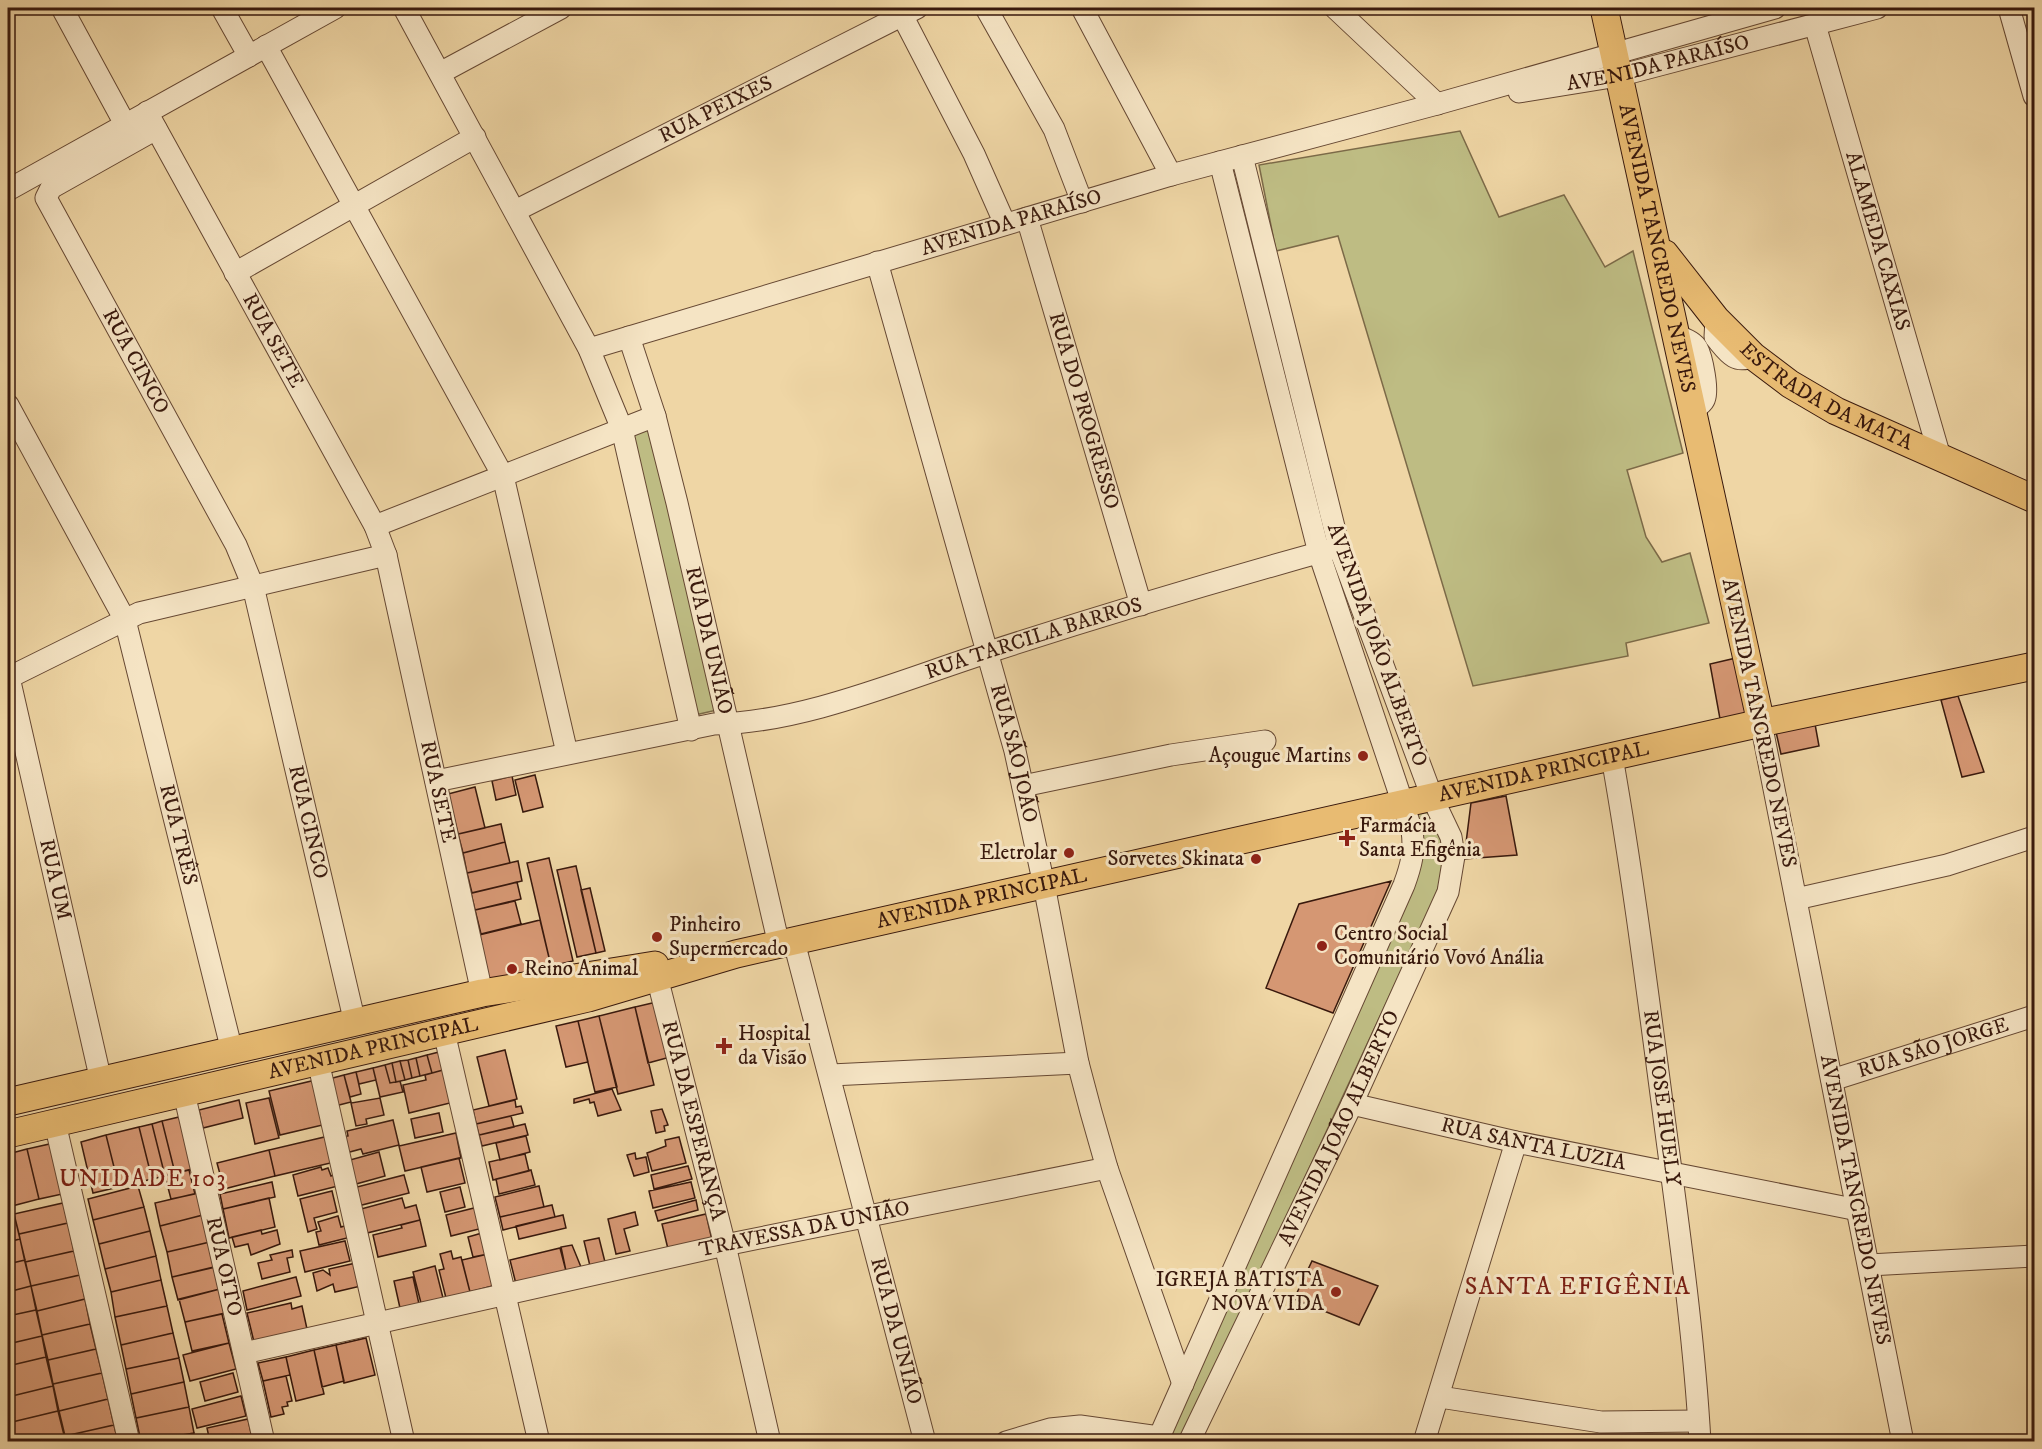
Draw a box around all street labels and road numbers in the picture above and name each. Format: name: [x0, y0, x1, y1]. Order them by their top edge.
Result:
street label: AVENIDA PARAÍSO: [1565, 29, 1752, 97]
street label: RUA PEIXES: [655, 70, 777, 149]
street label: AVENIDA TANCREDO NEVES: [1612, 101, 1701, 395]
street label: ALAMEDA CAXIAS: [1839, 149, 1916, 334]
street label: AVENIDA PARAÍSO: [918, 183, 1105, 262]
street label: RUA SETE: [236, 289, 309, 393]
street label: RUA CINCO: [96, 304, 175, 418]
street label: RUA DO PROGRESSO: [1043, 309, 1125, 512]
street label: ESTRADA DA MATA: [1734, 337, 1917, 457]
street label: AVENIDA JOÃO ALBERTO: [1321, 519, 1435, 770]
street label: RUA DA UNIÃO: [679, 564, 738, 717]
street label: AVENIDA TANCREDO NEVES: [1716, 576, 1802, 870]
street label: RUA TARCILA BARROS: [922, 592, 1145, 686]
street label: RUA SÃO JOÃO: [984, 681, 1043, 825]
street label: AVENIDA PRINCIPAL: [1436, 736, 1651, 808]
street label: RUA SETE: [414, 738, 462, 845]
street label: RUA CINCO: [282, 763, 334, 881]
street label: RUA TRÊS: [153, 782, 203, 888]
street label: RUA UM: [33, 836, 77, 923]
street label: AVENIDA PRINCIPAL: [874, 862, 1089, 935]
street label: AVENIDA JOÃO ALBERTO: [1273, 1006, 1406, 1250]
street label: RUA JOSÉ HUELY: [1637, 1009, 1686, 1189]
street label: AVENIDA PRINCIPAL: [266, 1011, 481, 1086]
street label: RUA SÃO JORGE: [1854, 1012, 2012, 1084]
street label: RUA DA ESPERANÇA: [656, 1018, 731, 1224]
street label: AVENIDA TANCREDO NEVES: [1814, 1052, 1897, 1347]
street label: RUA SANTA LUZIA: [1438, 1112, 1629, 1177]
street label: TRAVESSA DA UNIÃO: [697, 1195, 912, 1263]
street label: RUA OITO: [200, 1214, 248, 1319]
street label: RUA DA UNIÃO: [864, 1255, 928, 1407]

